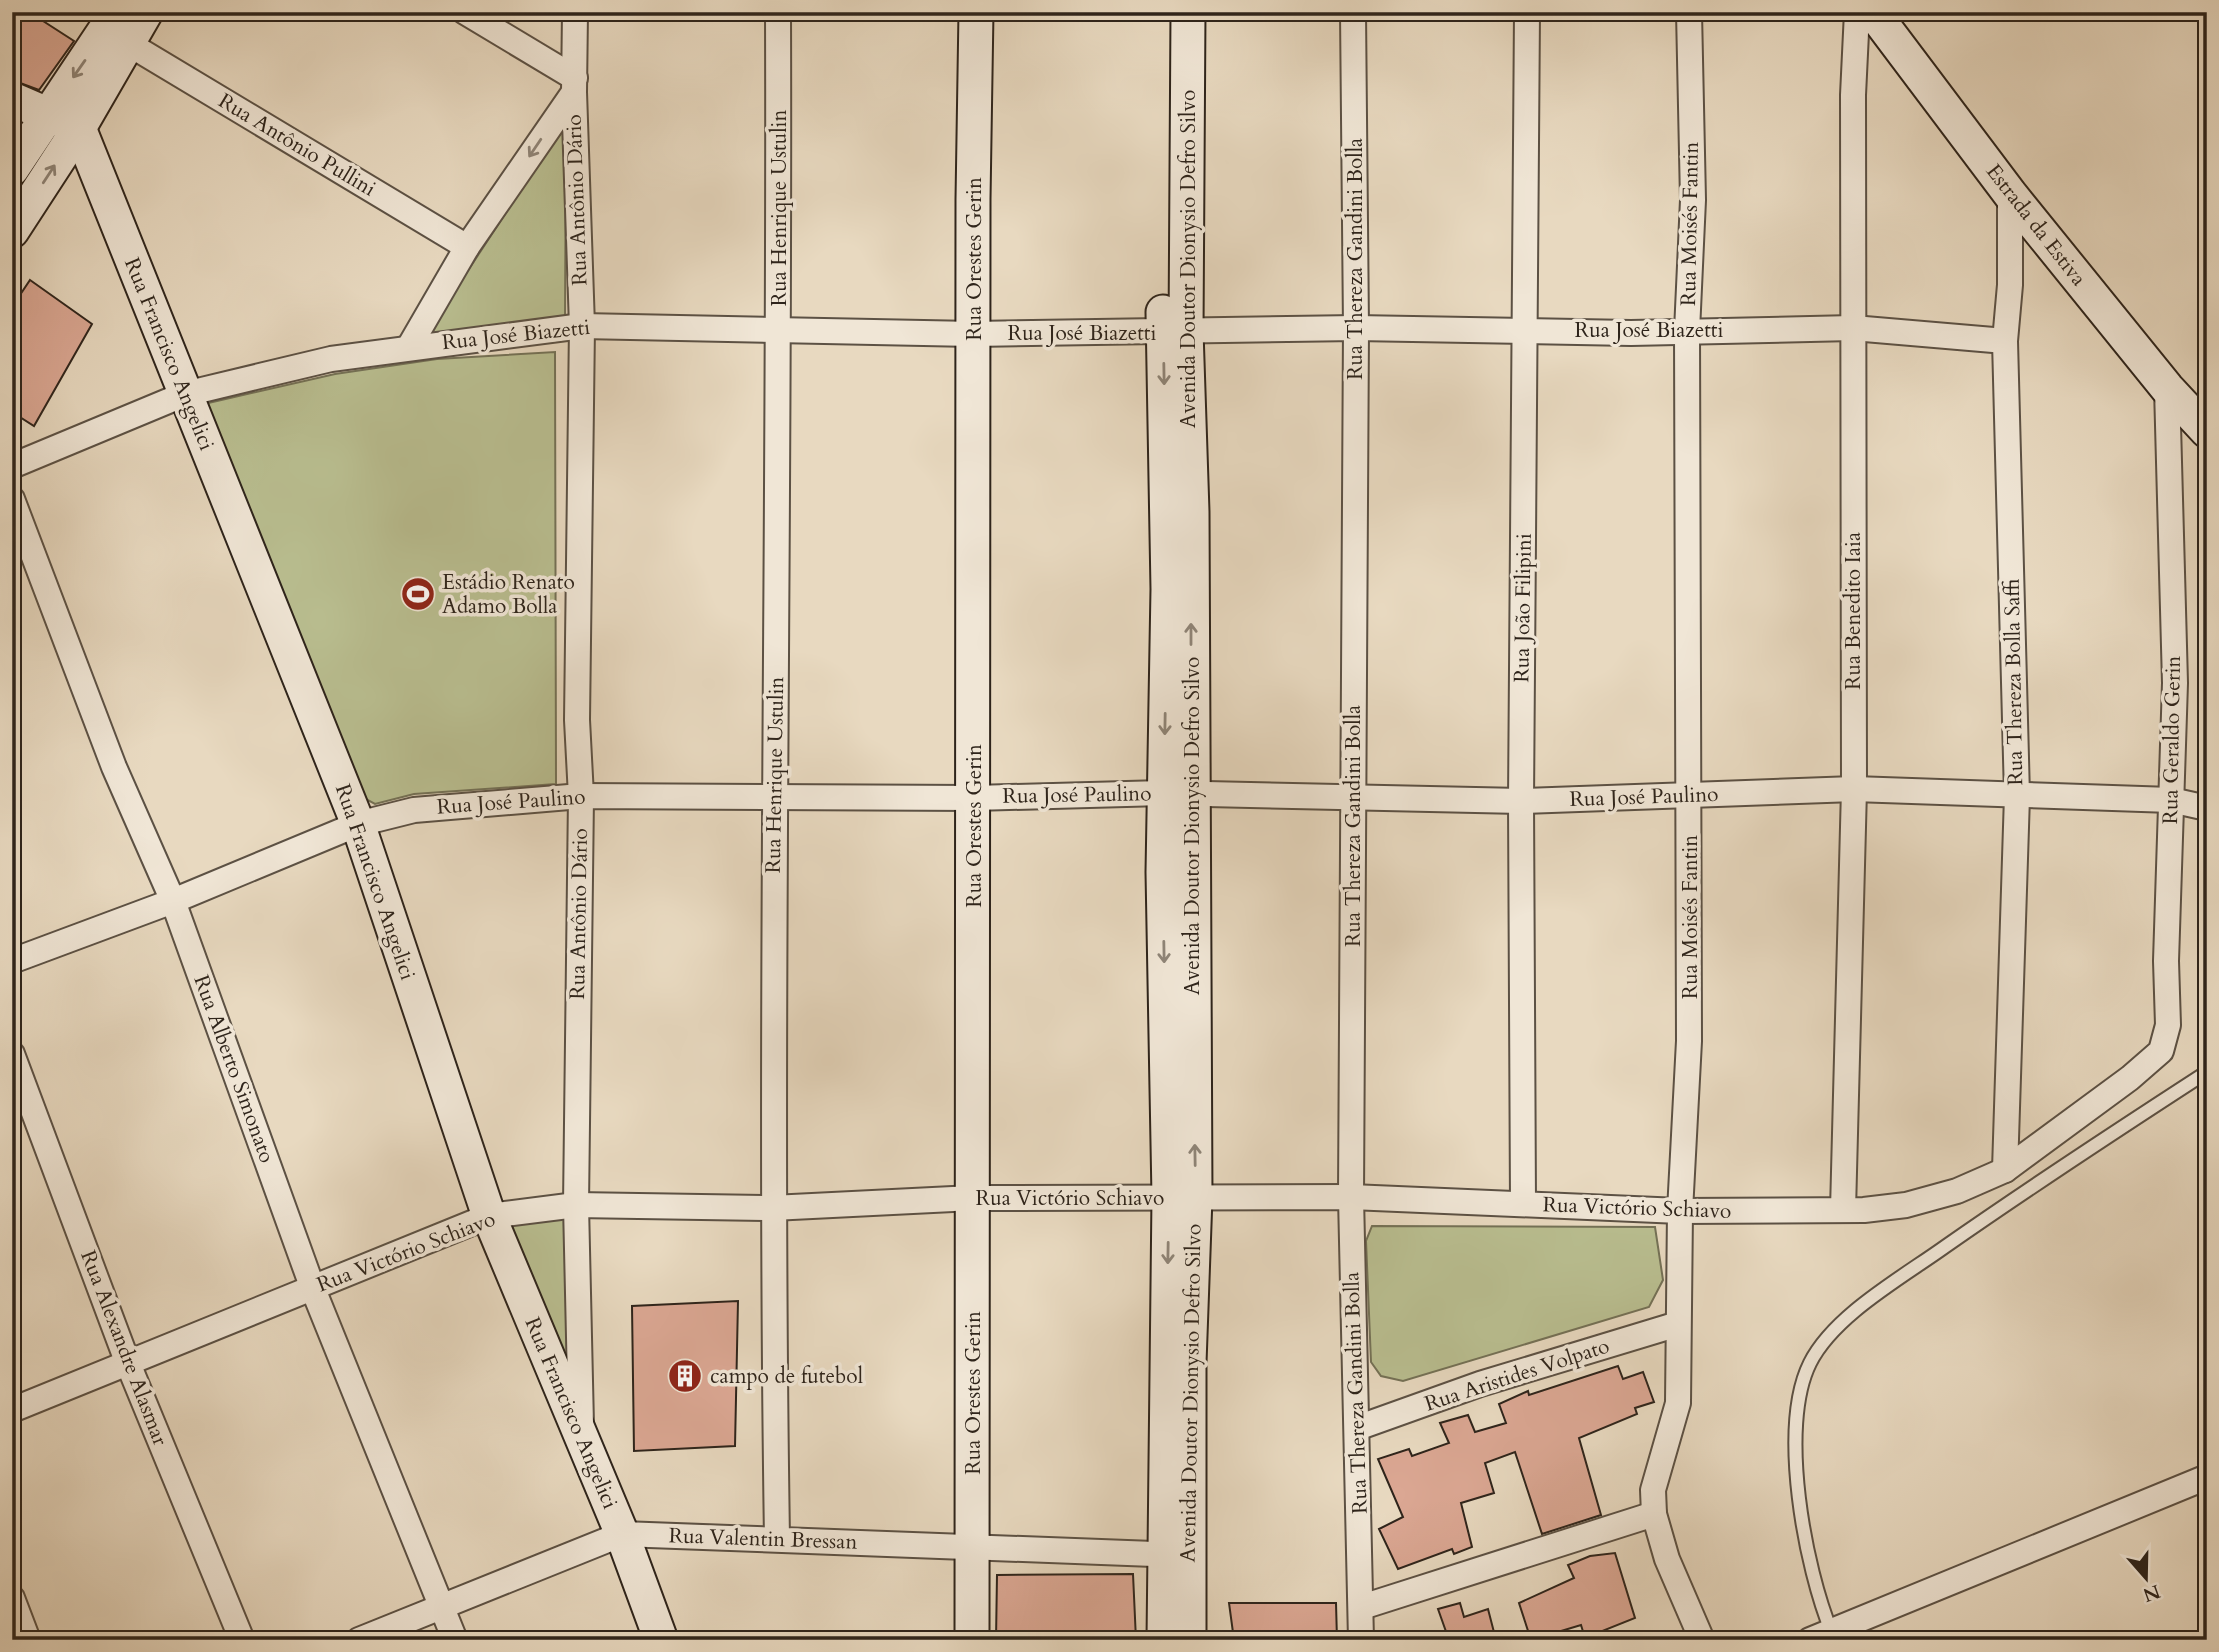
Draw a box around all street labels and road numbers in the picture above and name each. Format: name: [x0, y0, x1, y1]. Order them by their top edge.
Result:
street label: Rua Antônio Pullini: [213, 87, 381, 204]
street label: Avenida Doutor Dionysio Defro Silvo: [1174, 90, 1203, 428]
street label: Rua Henrique Ustulin: [765, 110, 794, 306]
street label: Rua Antônio Dário: [560, 114, 594, 286]
street label: Rua Thereza Gandini Bolla: [1341, 138, 1370, 380]
street label: Rua Moisés Fantin: [1674, 141, 1706, 306]
street label: Estrada da Estiva: [1979, 158, 2093, 292]
street label: Rua Orestes Gerin: [960, 177, 989, 341]
street label: Rua Francisco Angelici: [117, 253, 221, 455]
street label: Rua José Biazetti: [440, 313, 592, 357]
street label: Rua José Biazetti: [1575, 316, 1723, 345]
street label: Rua José Biazetti: [1008, 319, 1156, 348]
street label: Rua Benedito Iaia: [1839, 532, 1868, 690]
street label: Rua João Filipini: [1507, 533, 1539, 683]
street label: Rua Thereza Bolla Saffi: [1998, 578, 2030, 786]
street label: Rua Geraldo Gerin: [2156, 655, 2188, 825]
street label: Avenida Doutor Dionysio Defro Silvo: [1178, 657, 1207, 995]
street label: Rua Henrique Ustulin: [759, 676, 791, 874]
street label: Rua Thereza Gandini Bolla: [1339, 705, 1368, 947]
street label: Rua Orestes Gerin: [960, 744, 989, 908]
street label: Rua José Paulino: [1002, 779, 1152, 811]
street label: Rua Francisco Angelici: [328, 780, 422, 984]
street label: Rua José Paulino: [1569, 780, 1719, 814]
street label: Rua José Paulino: [436, 782, 586, 822]
street label: Rua Antônio Dário: [563, 828, 595, 1000]
street label: Rua Moisés Fantin: [1676, 835, 1705, 999]
street label: Rua Alberto Simonato: [187, 971, 281, 1167]
street label: Rua Victório Schiavo: [976, 1184, 1164, 1213]
street label: Rua Victório Schiavo: [1542, 1190, 1732, 1226]
street label: Rua Victório Schiavo: [313, 1205, 499, 1299]
street label: Avenida Doutor Dionysio Defro Silvo: [1174, 1223, 1208, 1563]
street label: Rua Alexandre Alasmar: [73, 1246, 175, 1450]
street label: Rua Thereza Gandini Bolla: [1337, 1271, 1375, 1515]
street label: Rua Orestes Gerin: [959, 1311, 988, 1475]
street label: Rua Francisco Angelici: [518, 1313, 625, 1513]
street label: Rua Aristides Volpato: [1421, 1331, 1613, 1419]
street label: Rua Valentin Bressan: [668, 1521, 858, 1557]

